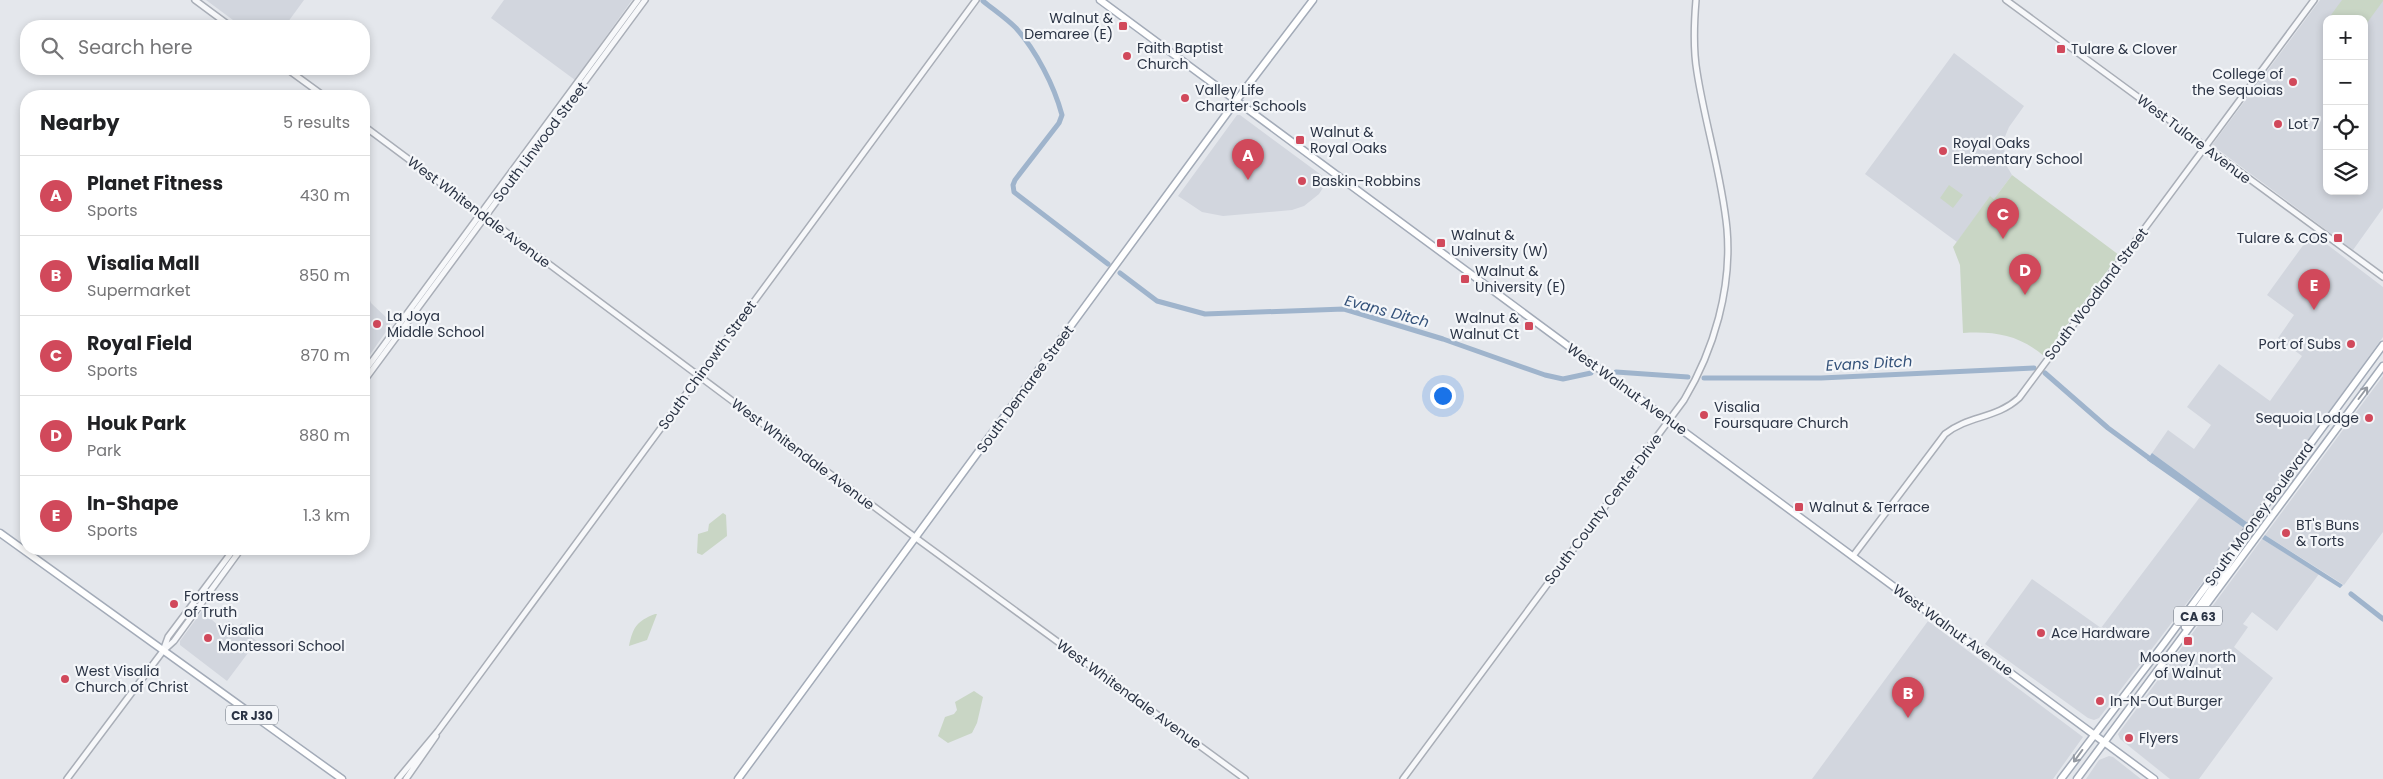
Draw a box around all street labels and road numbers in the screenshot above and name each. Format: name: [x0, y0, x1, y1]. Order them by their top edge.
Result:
street label: South Linwood Street: [488, 78, 592, 206]
street label: West Tulare Avenue: [2133, 89, 2255, 189]
street label: West Whitendale Avenue: [403, 151, 555, 273]
street label: South Woodland Street: [2040, 224, 2152, 364]
street label: South Chinowth Street: [653, 296, 761, 434]
street label: South Demaree Street: [972, 321, 1078, 457]
street label: West Walnut Avenue: [1563, 338, 1692, 440]
street label: West Whitendale Avenue: [727, 393, 879, 515]
street label: South County Center Drive: [1539, 429, 1667, 589]
street label: South Mooney Boulevard: [2200, 438, 2318, 590]
street label: West Walnut Avenue: [1889, 579, 2018, 681]
road number: CA 63: [2174, 606, 2222, 626]
street label: West Whitendale Avenue: [1052, 635, 1206, 754]
road number: CR J30: [226, 706, 278, 724]

